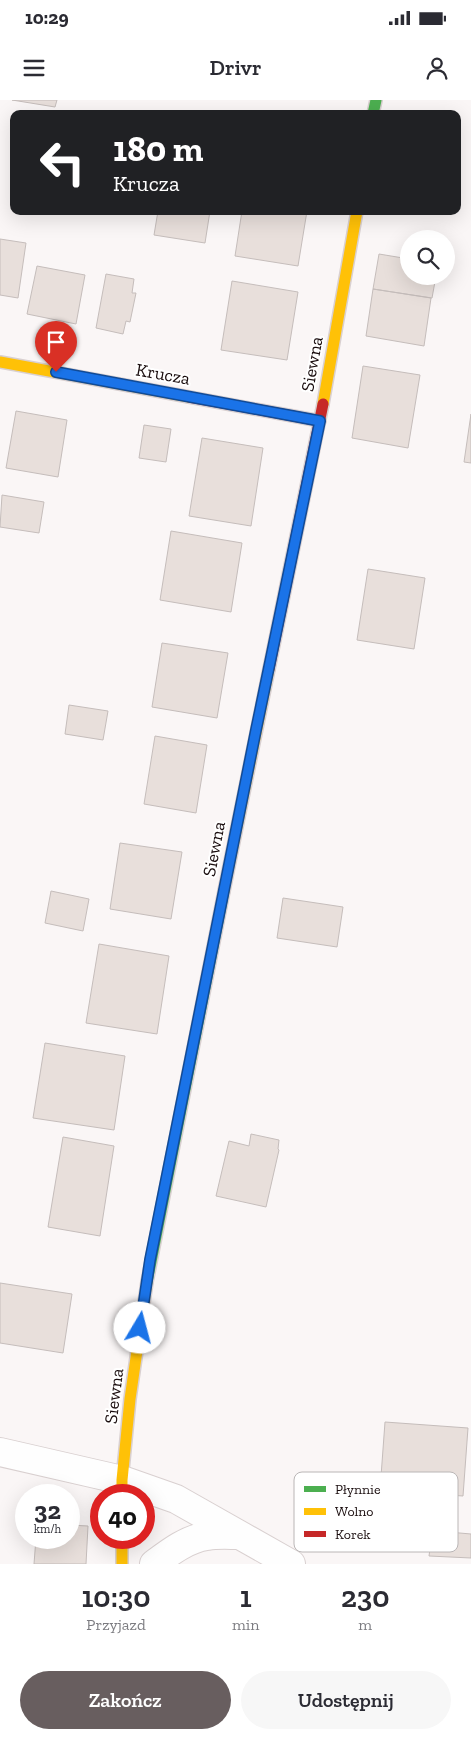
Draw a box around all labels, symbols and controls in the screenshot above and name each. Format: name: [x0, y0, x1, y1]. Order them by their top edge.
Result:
text: 10:29: [25, 6, 69, 29]
icon: menu: [20, 54, 48, 82]
text: Drivr: [209, 54, 262, 81]
icon: person: [423, 54, 451, 82]
text: 180 m: [113, 128, 203, 170]
icon: left: [30, 130, 95, 195]
text: Krucza: [113, 170, 180, 197]
map controls: [400, 230, 455, 285]
button: search: [400, 230, 455, 285]
pin: [35, 321, 77, 372]
icon: arrive: [42, 328, 70, 356]
street label: Siewna: [296, 334, 328, 393]
street label: Krucza: [134, 358, 192, 390]
street label: Siewna: [198, 819, 230, 878]
position arrow: [113, 1301, 165, 1353]
street label: Siewna: [100, 1367, 128, 1425]
legend: [294, 1472, 458, 1552]
text: Płynnie: [335, 1481, 381, 1498]
speed limit sign: 40: [90, 1484, 155, 1549]
text: 32: [34, 1495, 61, 1525]
text: Wolno: [335, 1503, 374, 1520]
text: km/h: [34, 1522, 61, 1536]
text: Korek: [335, 1526, 371, 1543]
text: 10:30: [81, 1579, 151, 1615]
text: 1: [240, 1579, 252, 1615]
text: 230: [341, 1579, 390, 1615]
text: Przyjazd: [86, 1615, 146, 1634]
text: min: [232, 1615, 259, 1634]
text: m: [358, 1615, 372, 1634]
button: Zakończ: [20, 1671, 231, 1729]
button: Udostępnij: [241, 1671, 451, 1729]

